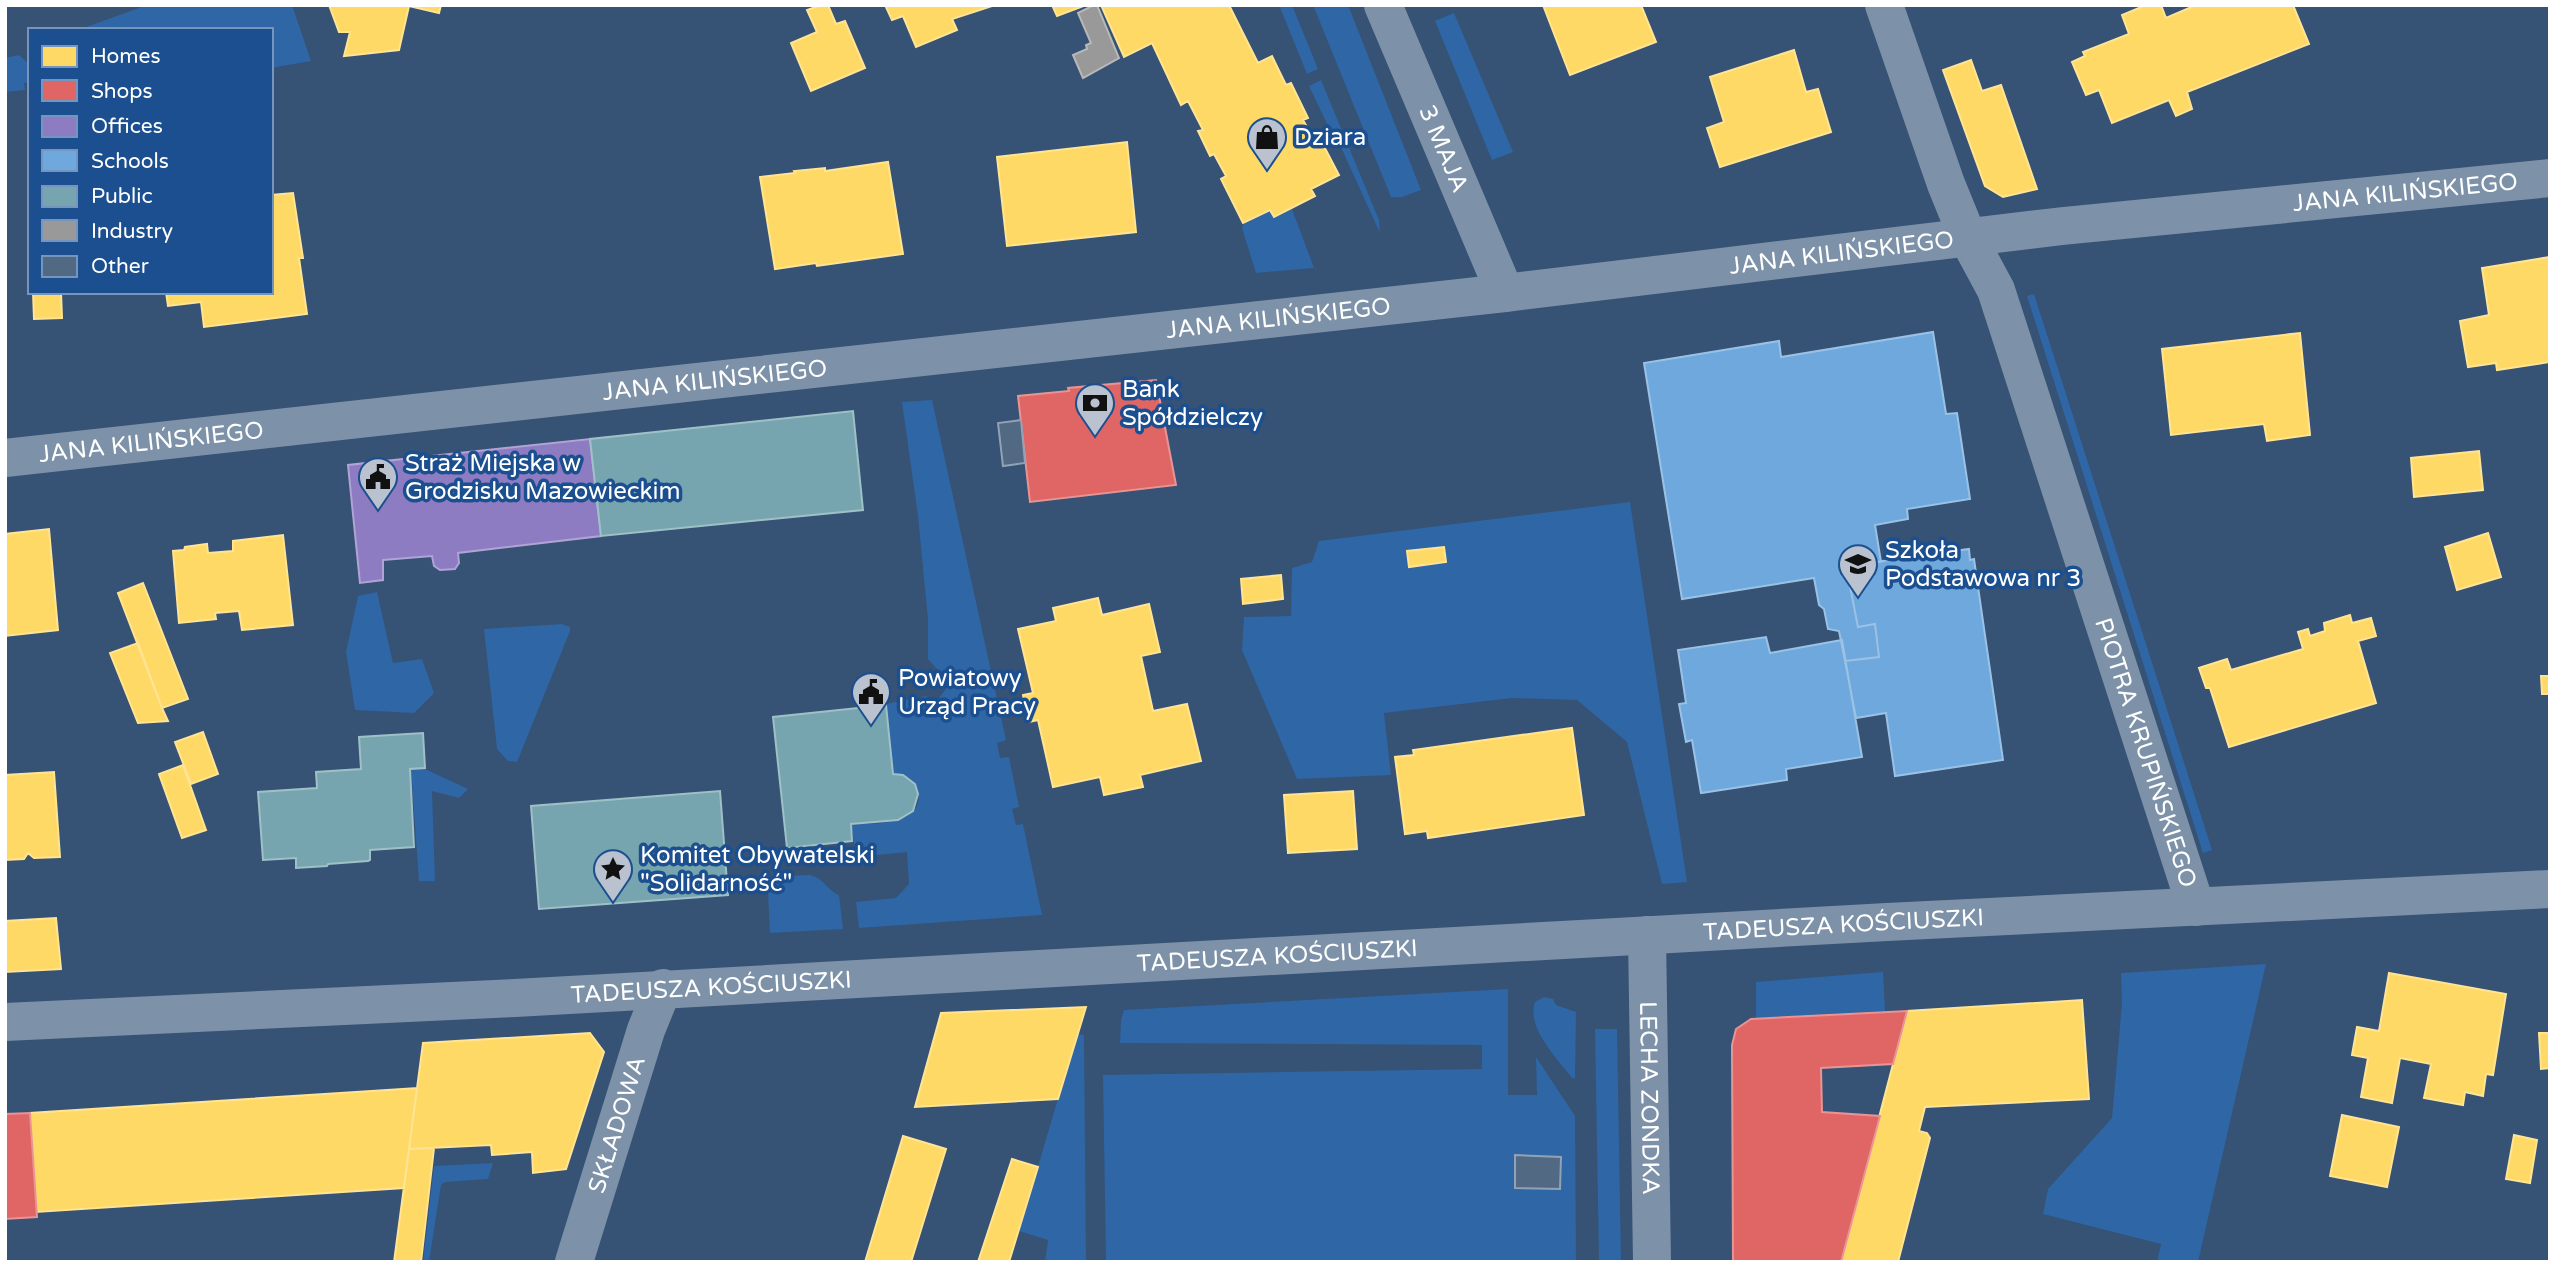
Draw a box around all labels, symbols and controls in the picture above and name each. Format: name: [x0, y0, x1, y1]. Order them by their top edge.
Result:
legend: [28, 28, 273, 294]
text: Homes: [91, 44, 161, 69]
text: Shops: [91, 79, 153, 104]
street label: 3 MAJA: [1413, 101, 1475, 196]
text: Offices: [91, 114, 163, 139]
shop icon: Dziara: [1246, 116, 1288, 171]
place label: Dziara: [1294, 123, 1366, 152]
text: Schools: [91, 149, 169, 174]
street label: JANA KILIŃSKIEGO: [2291, 167, 2519, 218]
text: Public: [91, 184, 153, 209]
text: Industry: [91, 219, 173, 244]
street label: JANA KILIŃSKIEGO: [1728, 225, 1955, 280]
text: Other: [91, 254, 149, 279]
street label: JANA KILIŃSKIEGO: [1164, 291, 1392, 345]
street label: JANA KILIŃSKIEGO: [601, 353, 829, 407]
place label: Bank Spółdzielczy: [1122, 375, 1263, 432]
bank icon: Bank Spółdzielczy: [1074, 382, 1116, 437]
street label: JANA KILIŃSKIEGO: [37, 415, 265, 469]
place label: Straż Miejska w Grodzisku Mazowieckim: [405, 449, 681, 506]
public building icon: Straż Miejska w Grodzisku Mazowieckim: [357, 456, 399, 511]
place label: Szkoła Podstawowa nr 3: [1885, 536, 2081, 593]
school or university icon: Szkoła Podstawowa nr 3: [1837, 543, 1879, 598]
street label: PIOTRA KRUPIŃSKIEGO: [2089, 614, 2203, 891]
place label: Powiatowy Urząd Pracy: [898, 664, 1036, 721]
public building icon: Powiatowy Urząd Pracy: [850, 671, 892, 726]
place label: Komitet Obywatelski "Solidarność": [640, 841, 875, 898]
place icon: Komitet Obywatelski "Solidarność": [592, 848, 634, 903]
street label: TADEUSZA KOŚCIUSZKI: [1702, 903, 1985, 947]
street label: TADEUSZA KOŚCIUSZKI: [1136, 934, 1419, 978]
street label: TADEUSZA KOŚCIUSZKI: [570, 965, 852, 1009]
street label: LECHA ZONDKA: [1634, 1001, 1665, 1195]
street label: SKŁADOWA: [582, 1052, 652, 1197]

